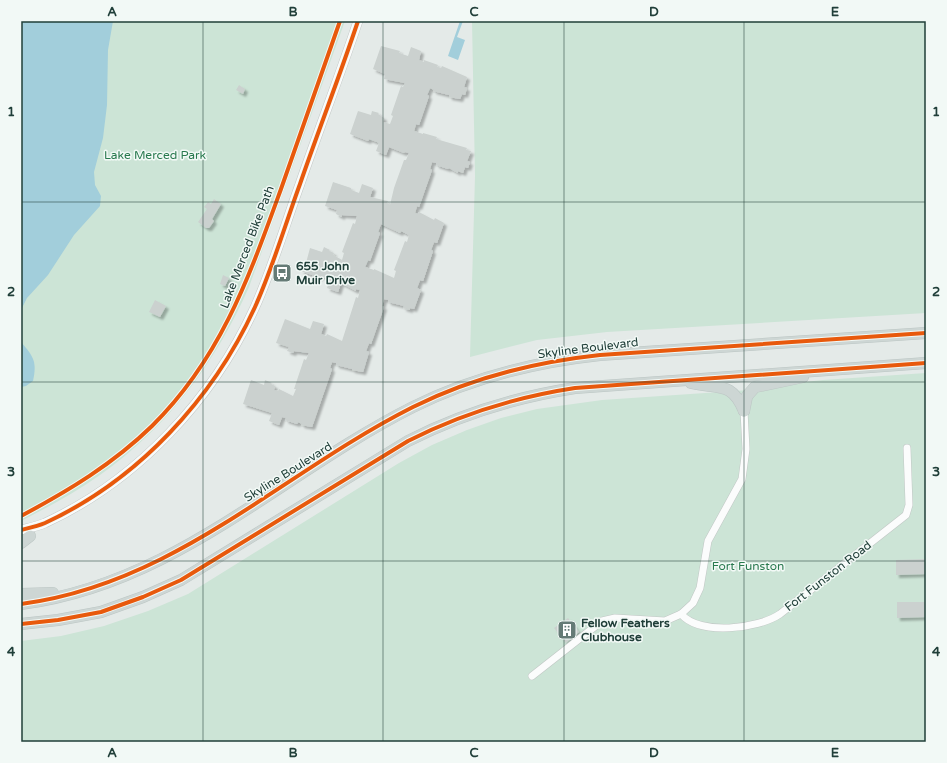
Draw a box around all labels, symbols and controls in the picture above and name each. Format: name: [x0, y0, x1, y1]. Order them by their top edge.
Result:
text: A: [107, 4, 117, 20]
text: B: [288, 4, 298, 20]
text: C: [469, 4, 479, 20]
text: D: [649, 4, 659, 20]
text: E: [831, 4, 839, 20]
text: 1: [7, 104, 15, 120]
text: 1: [932, 104, 940, 120]
park label: Lake Merced Park: [104, 148, 207, 162]
street label: Lake Merced Bike Path: [217, 184, 277, 310]
place label: 655 John Muir Drive: [296, 259, 355, 287]
bus stop icon: 655 John Muir Drive: [271, 262, 293, 284]
text: 2: [7, 284, 15, 300]
text: 2: [932, 284, 940, 300]
street label: Skyline Boulevard: [537, 335, 639, 361]
street label: Skyline Boulevard: [241, 439, 335, 505]
text: 3: [7, 464, 15, 480]
text: 3: [932, 464, 940, 480]
street label: Fort Funston Road: [782, 538, 874, 614]
park label: Fort Funston: [712, 559, 784, 573]
place label: Fellow Feathers Clubhouse: [581, 616, 670, 644]
building icon: Fellow Feathers Clubhouse: [556, 619, 578, 641]
text: 4: [7, 644, 16, 660]
text: 4: [932, 644, 941, 660]
text: A: [107, 745, 117, 761]
text: B: [288, 745, 298, 761]
text: C: [469, 745, 479, 761]
text: D: [649, 745, 659, 761]
text: E: [831, 745, 839, 761]

